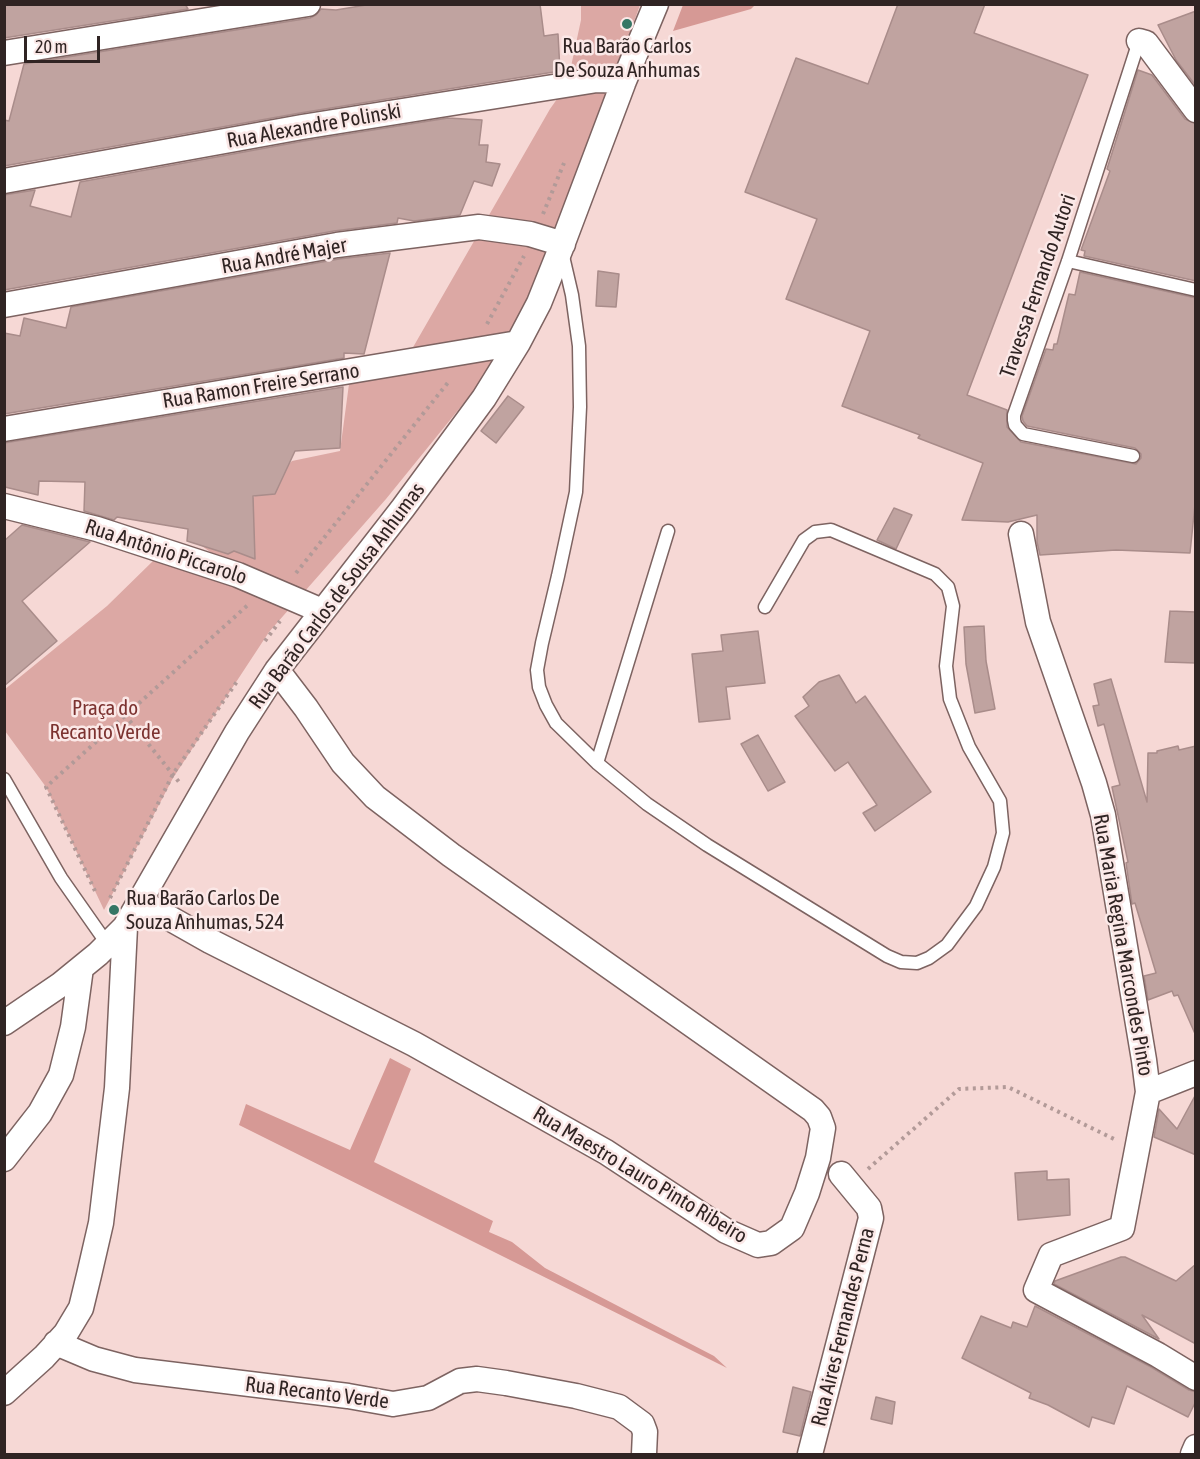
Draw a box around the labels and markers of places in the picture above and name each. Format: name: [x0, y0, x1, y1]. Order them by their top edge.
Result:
marker: Rua Barão Carlos De Souza Anhumas: [620, 17, 634, 31]
place label: Rua Barão Carlos De Souza Anhumas: [554, 33, 700, 83]
place label: Rua Barão Carlos De Souza Anhumas, 524: [126, 885, 284, 935]
marker: Rua Barão Carlos De Souza Anhumas, 524: [107, 903, 121, 917]

